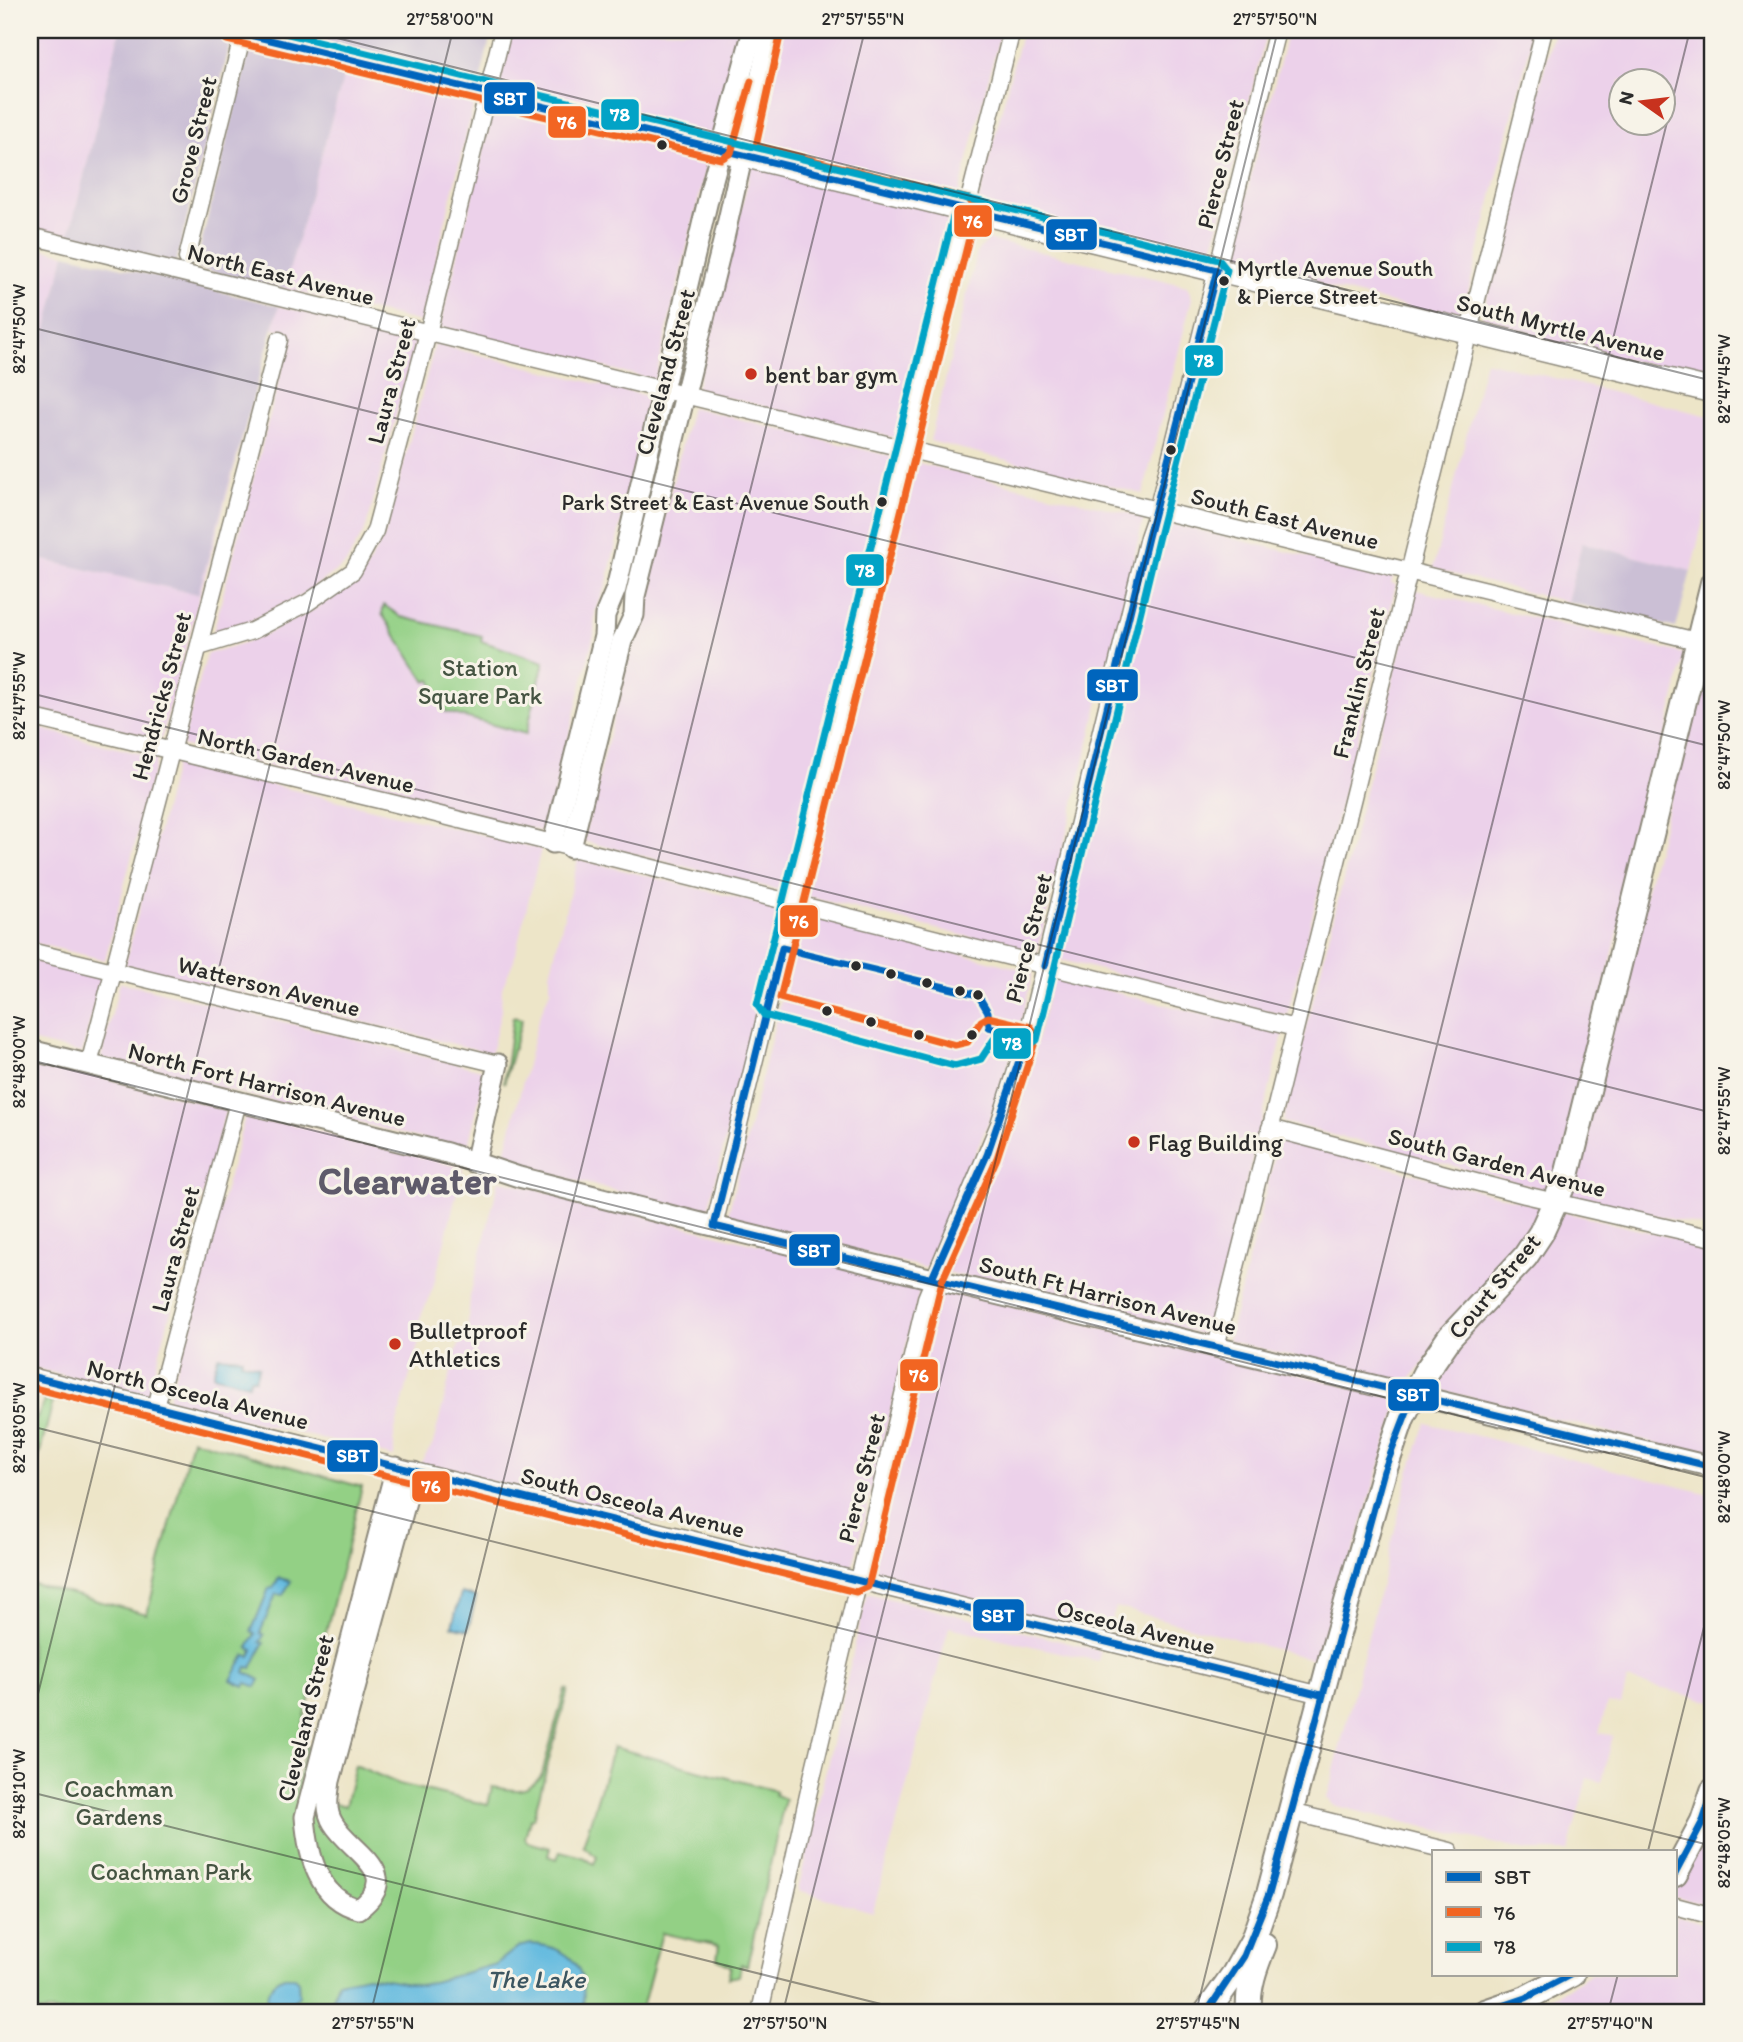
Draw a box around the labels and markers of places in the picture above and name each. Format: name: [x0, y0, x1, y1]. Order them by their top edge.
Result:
unlabelled marker: [655, 138, 669, 152]
place label: Myrtle Avenue South & Pierce Street: [1237, 255, 1433, 310]
marker: Myrtle Avenue South & Pierce Street: [1217, 274, 1231, 288]
place label: bent bar gym: [765, 360, 898, 389]
marker: bent bar gym: [743, 366, 759, 382]
unlabelled marker: [1164, 443, 1178, 457]
place label: Park Street & East Avenue South: [561, 489, 869, 516]
marker: Park Street & East Avenue South: [875, 495, 889, 509]
unlabelled marker: [849, 959, 863, 973]
unlabelled marker: [884, 967, 898, 981]
unlabelled marker: [920, 976, 934, 990]
unlabelled marker: [953, 984, 967, 998]
unlabelled marker: [971, 988, 985, 1002]
unlabelled marker: [820, 1004, 834, 1018]
unlabelled marker: [864, 1015, 878, 1029]
unlabelled marker: [912, 1028, 926, 1042]
unlabelled marker: [965, 1028, 979, 1042]
place label: Flag Building: [1148, 1128, 1284, 1157]
marker: Flag Building: [1126, 1134, 1142, 1150]
place label: Bulletproof Athletics: [409, 1316, 528, 1373]
marker: Bulletproof Athletics: [387, 1336, 403, 1352]

